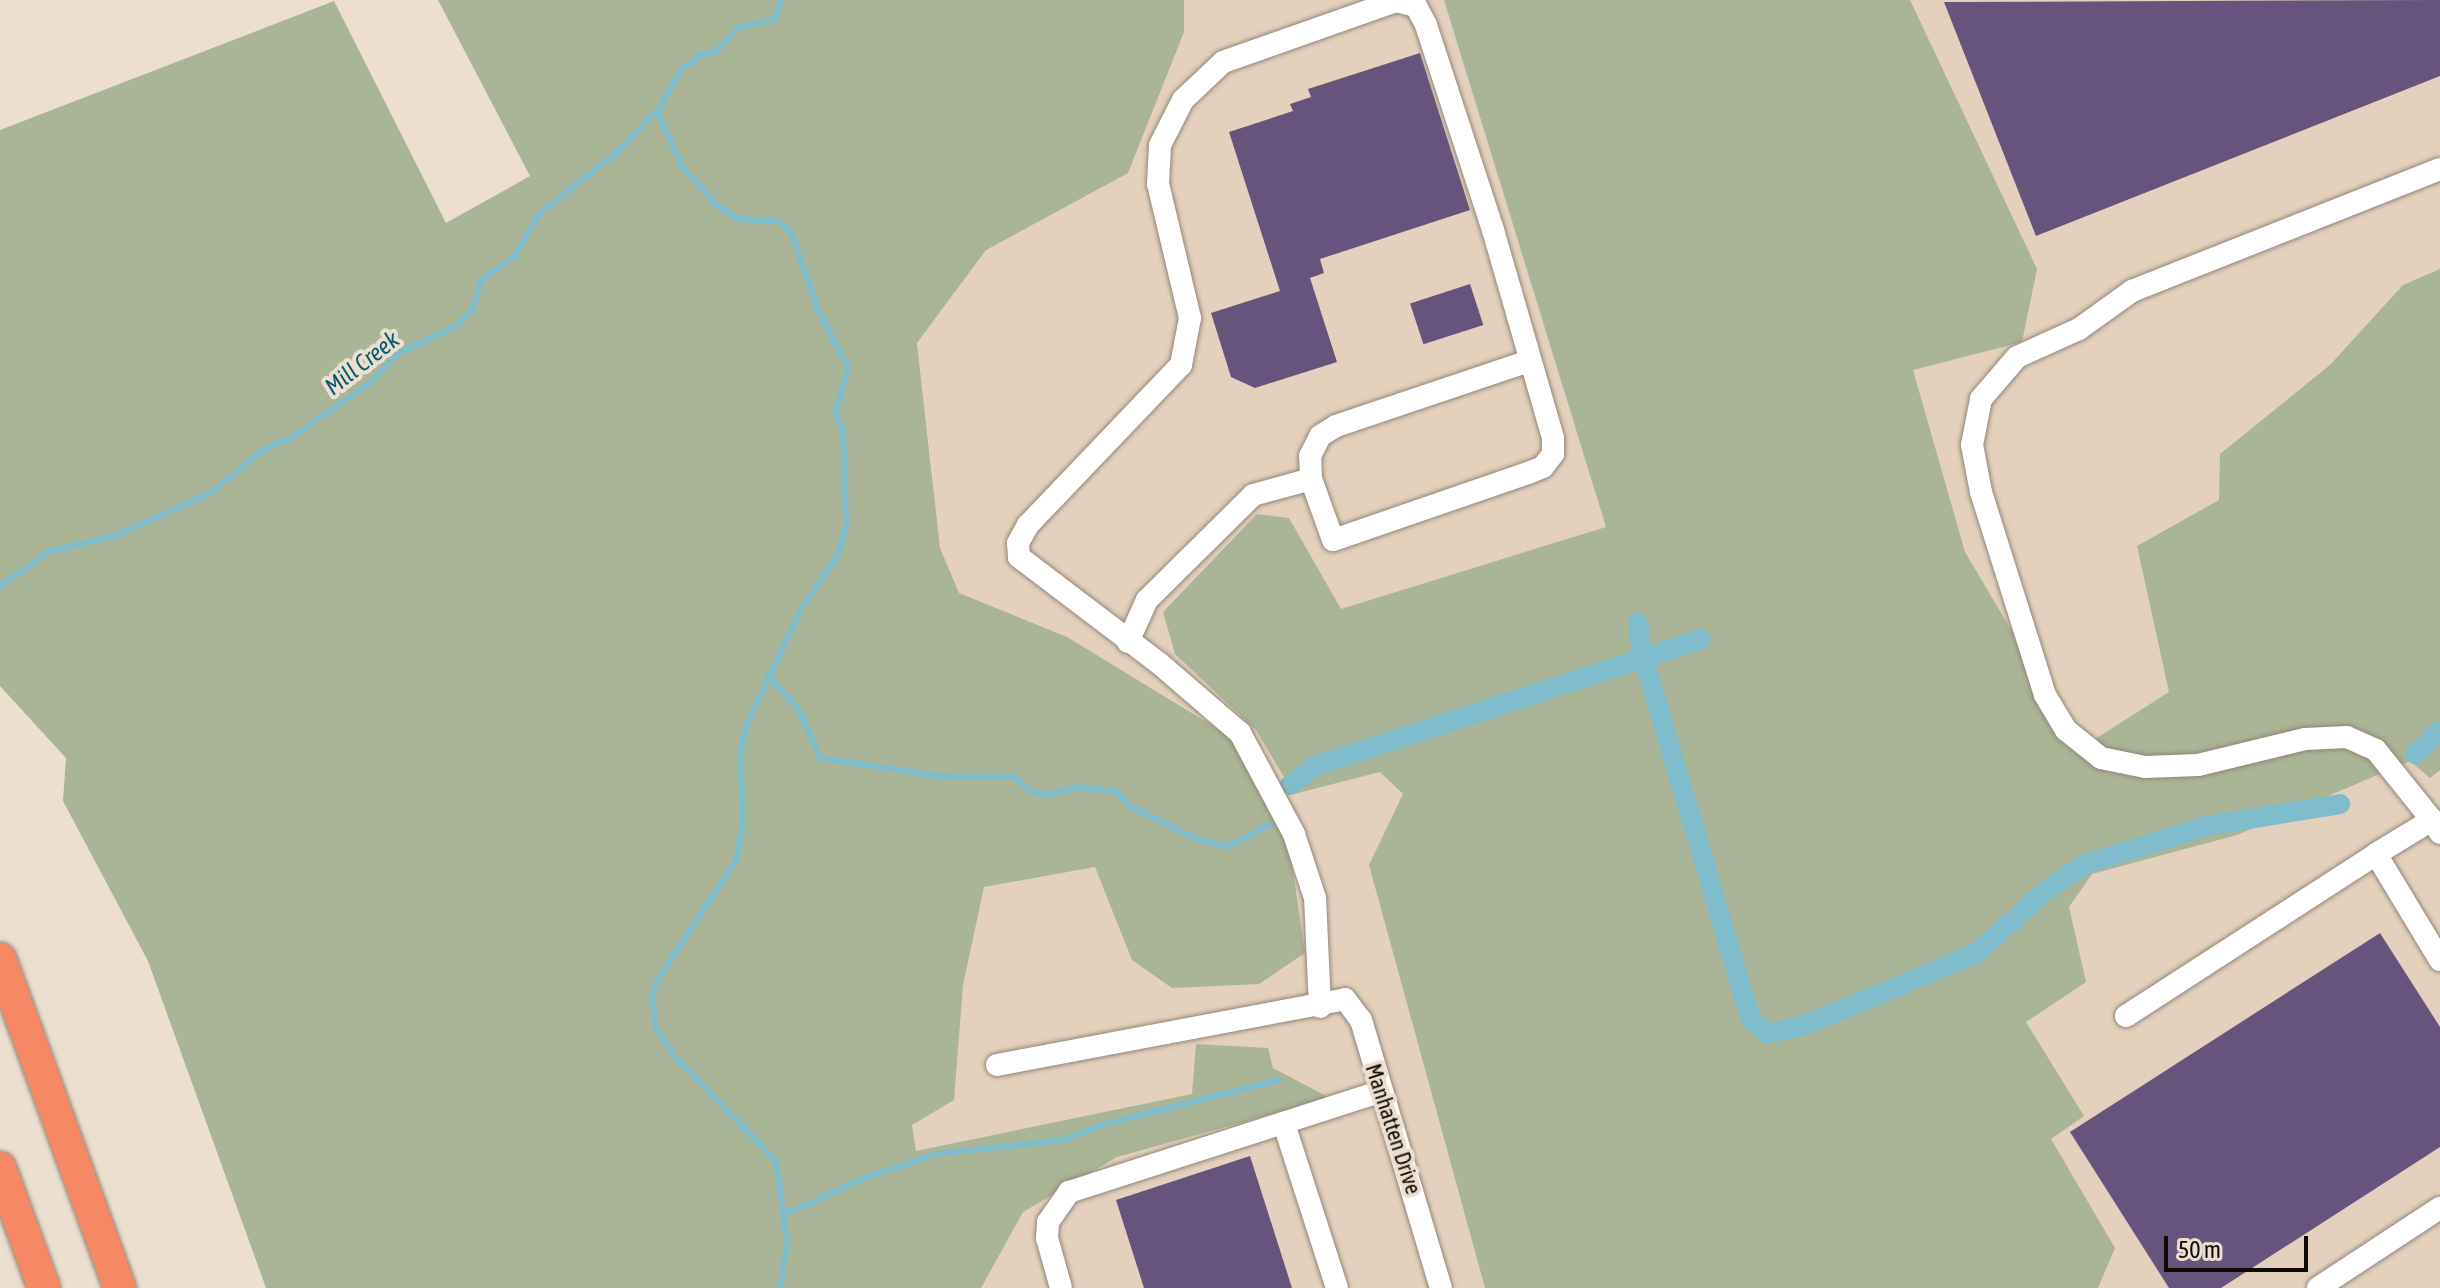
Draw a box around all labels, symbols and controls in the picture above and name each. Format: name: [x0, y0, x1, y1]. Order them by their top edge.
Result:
water label: Mill Creek: [319, 325, 405, 401]
street label: Manhatten Drive: [1360, 1061, 1426, 1197]
scale bar: [2168, 1220, 2312, 1270]
text: 50 m: [2178, 1236, 2221, 1263]

